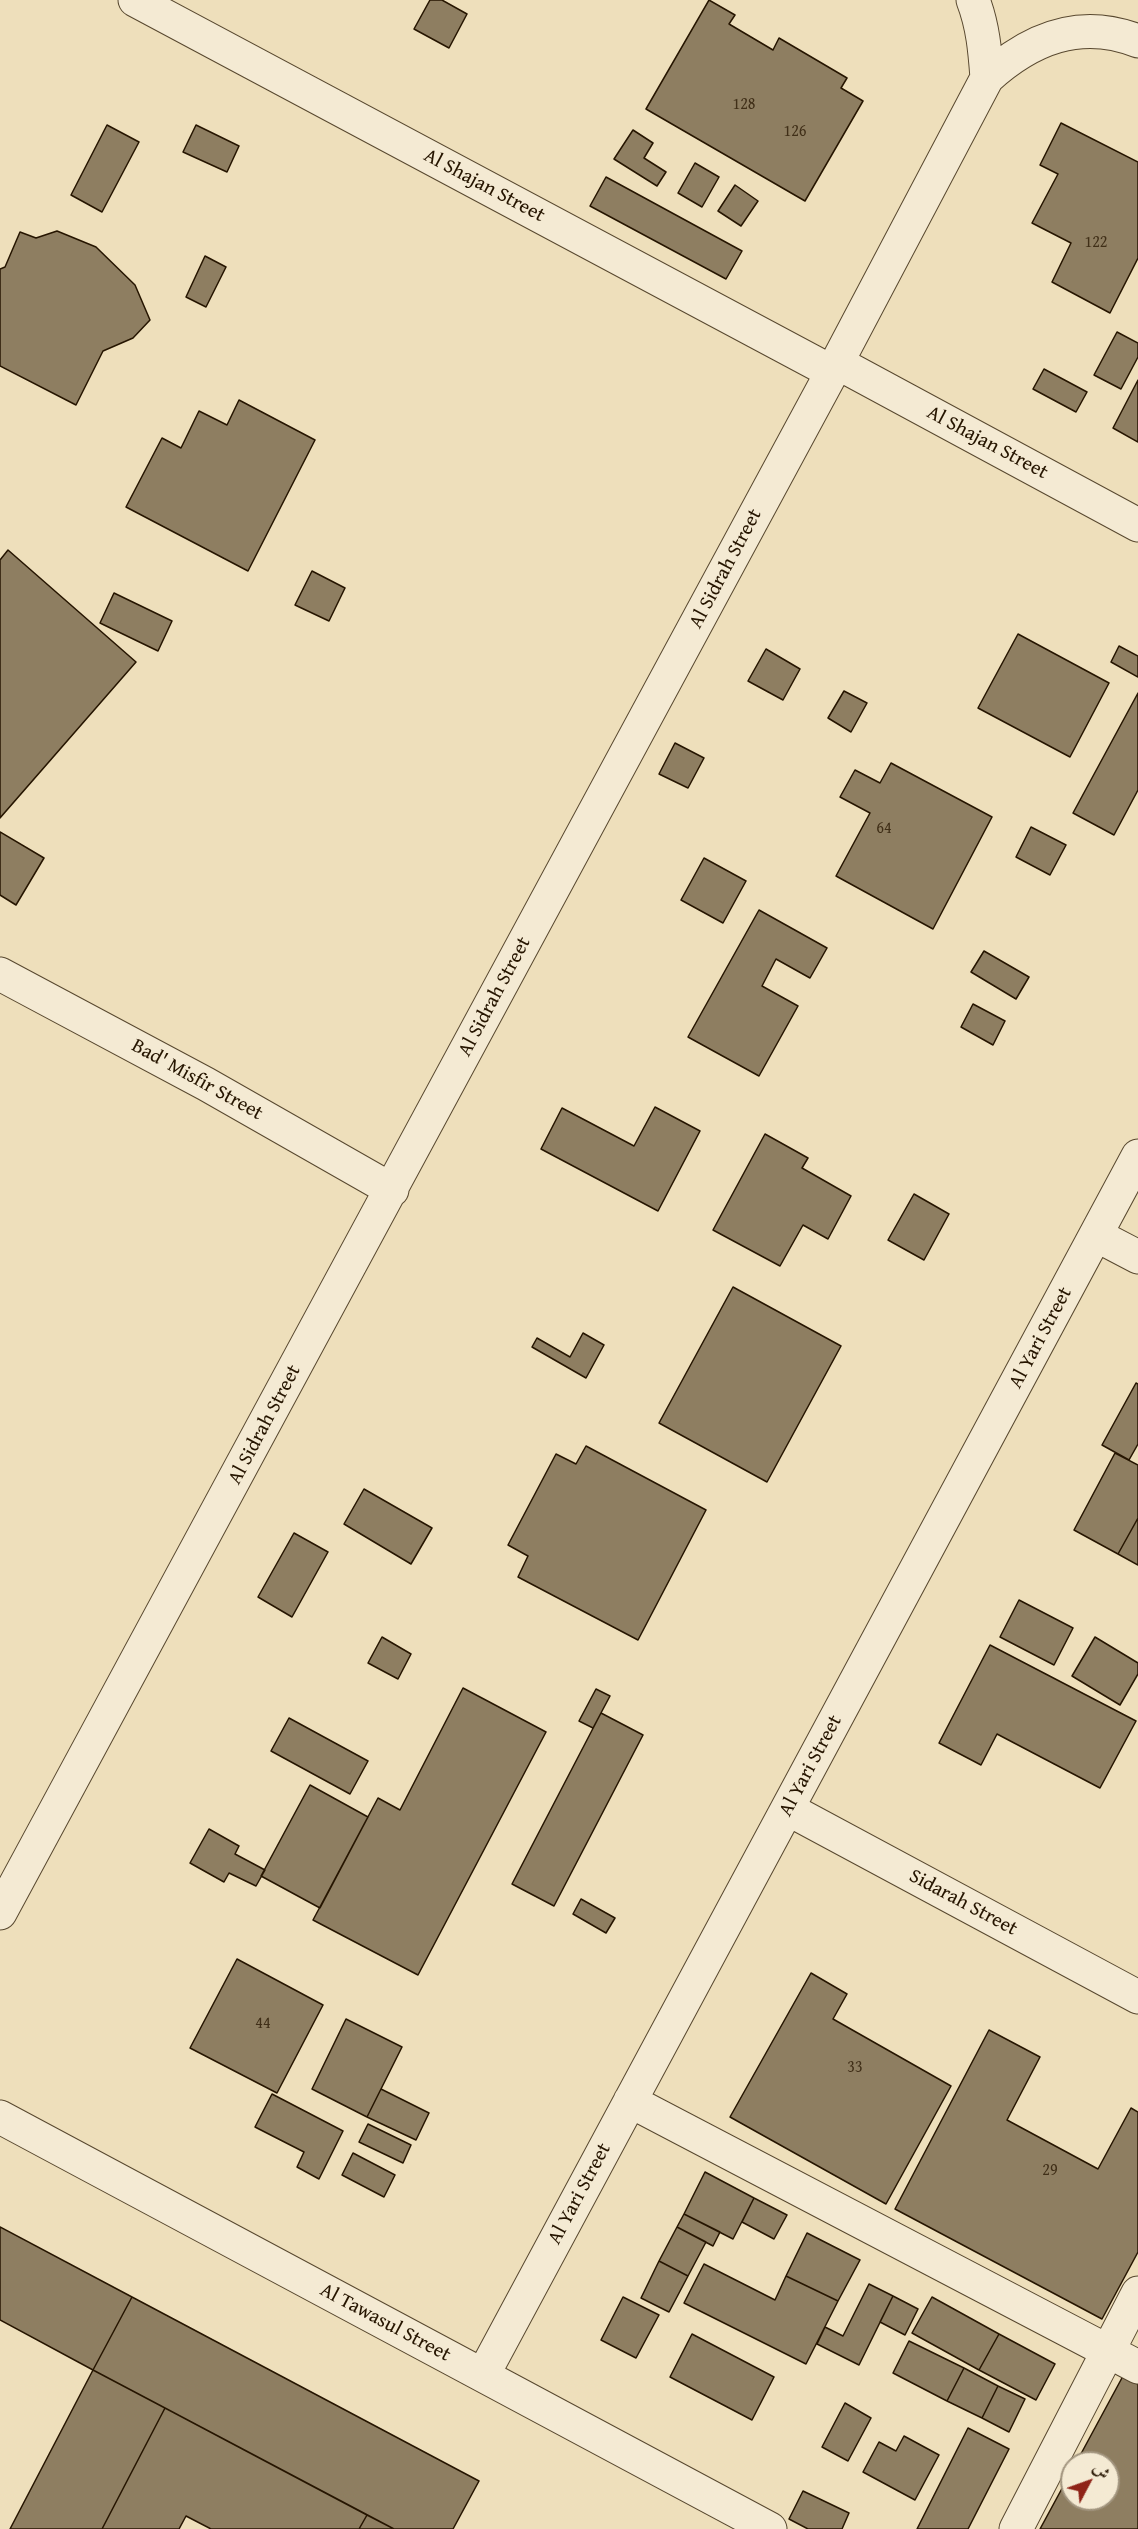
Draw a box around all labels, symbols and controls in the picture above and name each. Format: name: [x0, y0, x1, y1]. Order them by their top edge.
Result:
house number: 128: [732, 95, 756, 115]
house number: 126: [783, 122, 807, 142]
street label: Al Shajan Street: [419, 144, 549, 228]
house number: 122: [1084, 233, 1108, 253]
street label: Al Shajan Street: [922, 401, 1052, 485]
street label: Al Sidrah Street: [684, 505, 768, 633]
house number: 64: [876, 819, 892, 839]
street label: Al Sidrah Street: [453, 933, 537, 1061]
street label: Bad' Misfir Street: [127, 1034, 267, 1126]
street label: Al Yari Street: [1004, 1283, 1078, 1393]
street label: Al Sidrah Street: [223, 1361, 307, 1489]
street label: Al Yari Street: [774, 1711, 848, 1821]
street label: Sidarah Street: [905, 1864, 1021, 1942]
house number: 44: [255, 2014, 271, 2034]
house number: 33: [847, 2058, 863, 2078]
street label: Al Yari Street: [543, 2139, 617, 2249]
house number: 29: [1042, 2161, 1058, 2181]
street label: Al Tawasul Street: [316, 2278, 454, 2368]
north arrow: [1060, 2451, 1120, 2511]
text: ش: [1088, 2457, 1116, 2484]

